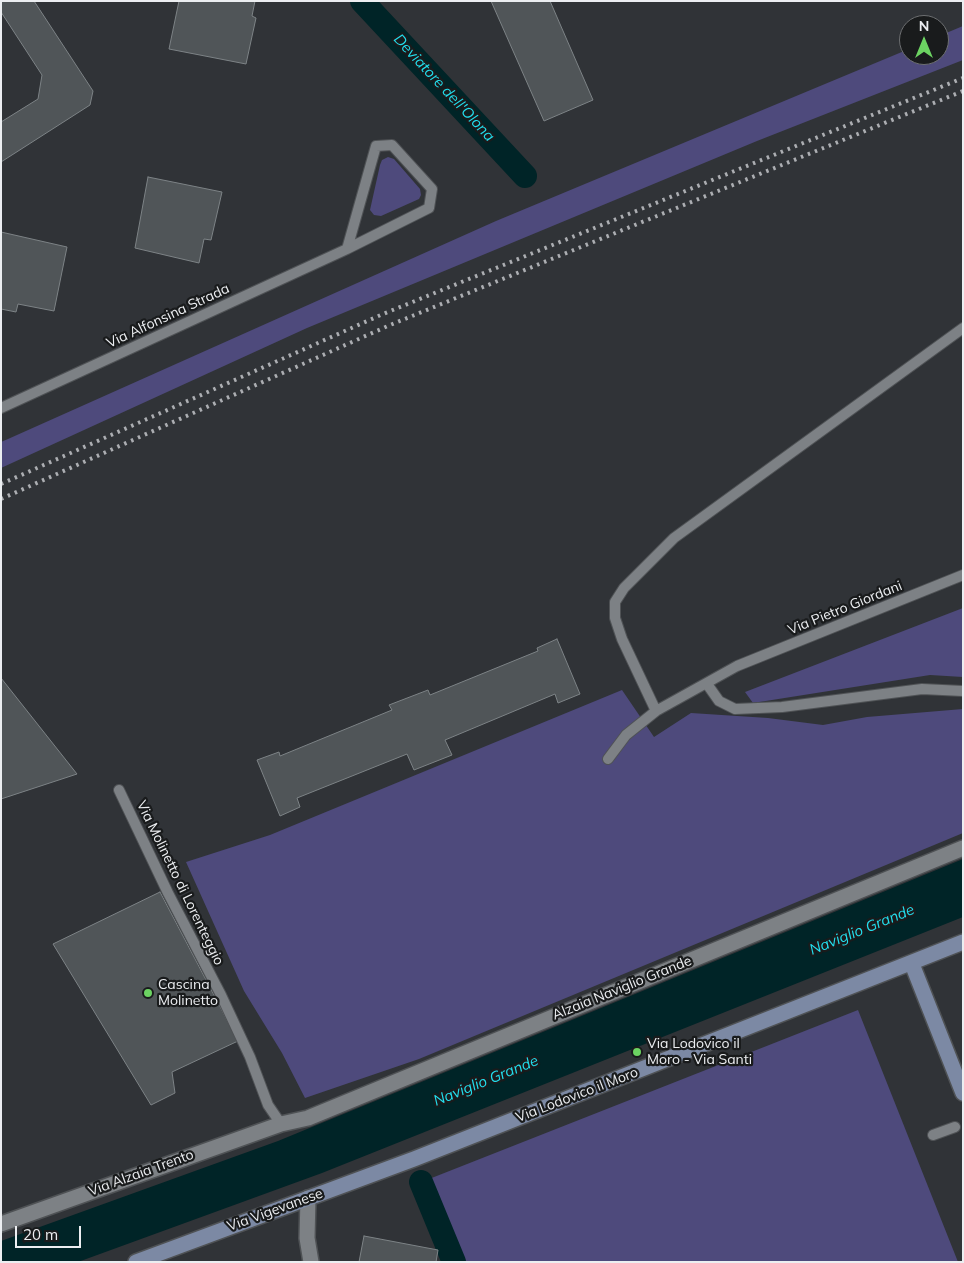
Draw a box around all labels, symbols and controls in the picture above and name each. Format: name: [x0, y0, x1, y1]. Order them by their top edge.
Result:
north arrow: [899, 15, 949, 65]
text: N: [919, 17, 929, 35]
water label: Deviatore dell'Olona: [390, 31, 498, 145]
street label: Via Alfonsina Strada: [104, 280, 232, 352]
street label: Via Pietro Giordani: [785, 577, 905, 639]
street label: Via Molinetto di Lorenteggio: [133, 798, 227, 968]
water label: Naviglio Grande: [807, 901, 917, 959]
street label: Alzaia Naviglio Grande: [550, 952, 694, 1024]
place label: Cascina Molinetto: [158, 977, 218, 1010]
marker: Cascina Molinetto: [142, 987, 154, 999]
place label: Via Lodovico il Moro - Via Santi: [647, 1036, 752, 1068]
marker: Via Lodovico il Moro - Via Santi: [631, 1046, 643, 1058]
water label: Naviglio Grande: [431, 1052, 541, 1110]
street label: Via Lodovico il Moro: [514, 1064, 640, 1126]
street label: Via Alzaia Trento: [86, 1146, 196, 1200]
street label: Via Vigevanese: [225, 1185, 325, 1235]
scale bar: [18, 1216, 84, 1248]
text: 20 m: [23, 1225, 58, 1244]

